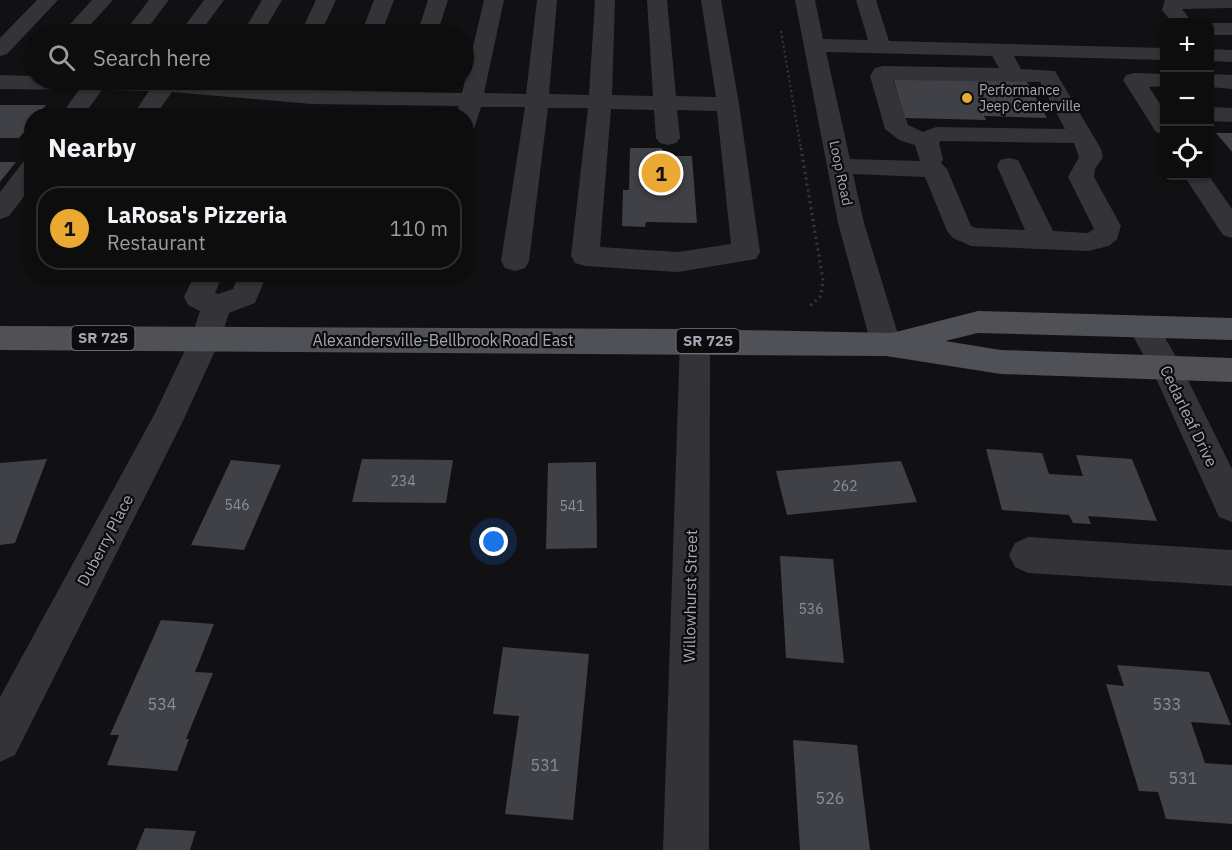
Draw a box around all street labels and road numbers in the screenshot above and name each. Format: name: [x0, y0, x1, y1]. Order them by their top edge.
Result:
street label: Loop Road: [825, 139, 857, 207]
road number: SR 725: [72, 326, 134, 350]
road number: SR 725: [676, 329, 740, 353]
street label: Alexandersville-Bellbrook Road East: [312, 330, 574, 350]
street label: Cedarleaf Drive: [1156, 362, 1222, 470]
street label: Duberry Place: [72, 491, 138, 589]
street label: Willowhurst Street: [679, 529, 701, 663]

